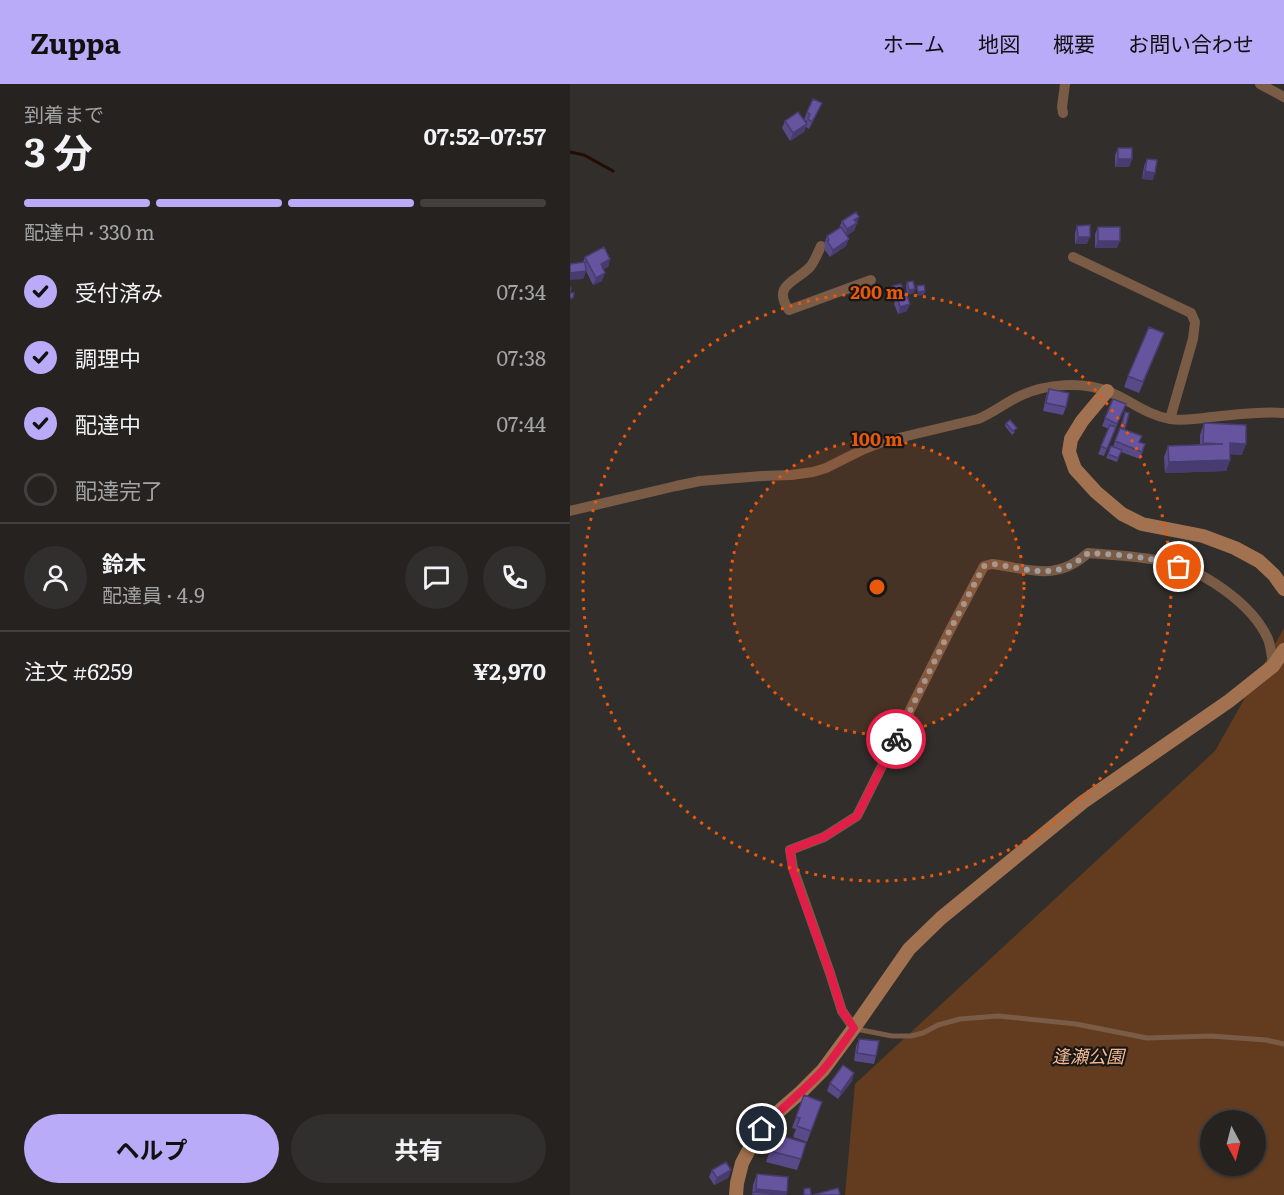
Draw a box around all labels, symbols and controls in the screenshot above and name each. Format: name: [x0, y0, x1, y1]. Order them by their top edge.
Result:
text: Zuppa: [30, 21, 121, 63]
text: ホーム: [883, 27, 945, 58]
text: 地図: [978, 27, 1020, 58]
text: 概要: [1053, 27, 1095, 58]
text: お問い合わせ: [1128, 27, 1254, 58]
text: 到着まで: [24, 98, 104, 128]
text: 07:52–07:57: [423, 119, 546, 152]
text: 3 分: [24, 121, 93, 179]
text: 配達中 · 330 m: [24, 216, 155, 246]
icon: check: [24, 275, 57, 308]
text: 受付済み: [75, 275, 163, 308]
text: 07:34: [496, 276, 546, 306]
text: 200 m: [850, 278, 904, 305]
icon: check: [24, 341, 57, 374]
text: 調理中: [75, 341, 141, 374]
text: 07:38: [496, 342, 546, 372]
icon: check: [24, 407, 57, 440]
text: 配達中: [75, 407, 141, 440]
text: 07:44: [496, 408, 546, 438]
text: 100 m: [851, 425, 903, 452]
text: 配達完了: [75, 473, 163, 506]
pin: [1153, 541, 1204, 592]
button: person: [24, 546, 87, 609]
text: 鈴木: [102, 546, 146, 579]
button: chat: [405, 546, 468, 609]
button: phone: [483, 546, 546, 609]
icon: bag: [1162, 550, 1195, 583]
centre of rings: [867, 577, 887, 597]
text: 配達員 · 4.9: [102, 579, 205, 609]
text: 注文 #6259: [24, 654, 133, 687]
text: ¥2,970: [473, 654, 546, 687]
courier: [866, 709, 926, 769]
icon: bike: [880, 723, 913, 756]
park label: 逢瀬公園: [1052, 1042, 1127, 1069]
pin: [736, 1103, 787, 1154]
north arrow: [1200, 1110, 1266, 1176]
map controls: [1200, 1110, 1266, 1176]
icon: home: [745, 1112, 778, 1145]
button: ヘルプ: [24, 1114, 279, 1183]
button: 共有: [291, 1114, 546, 1183]

